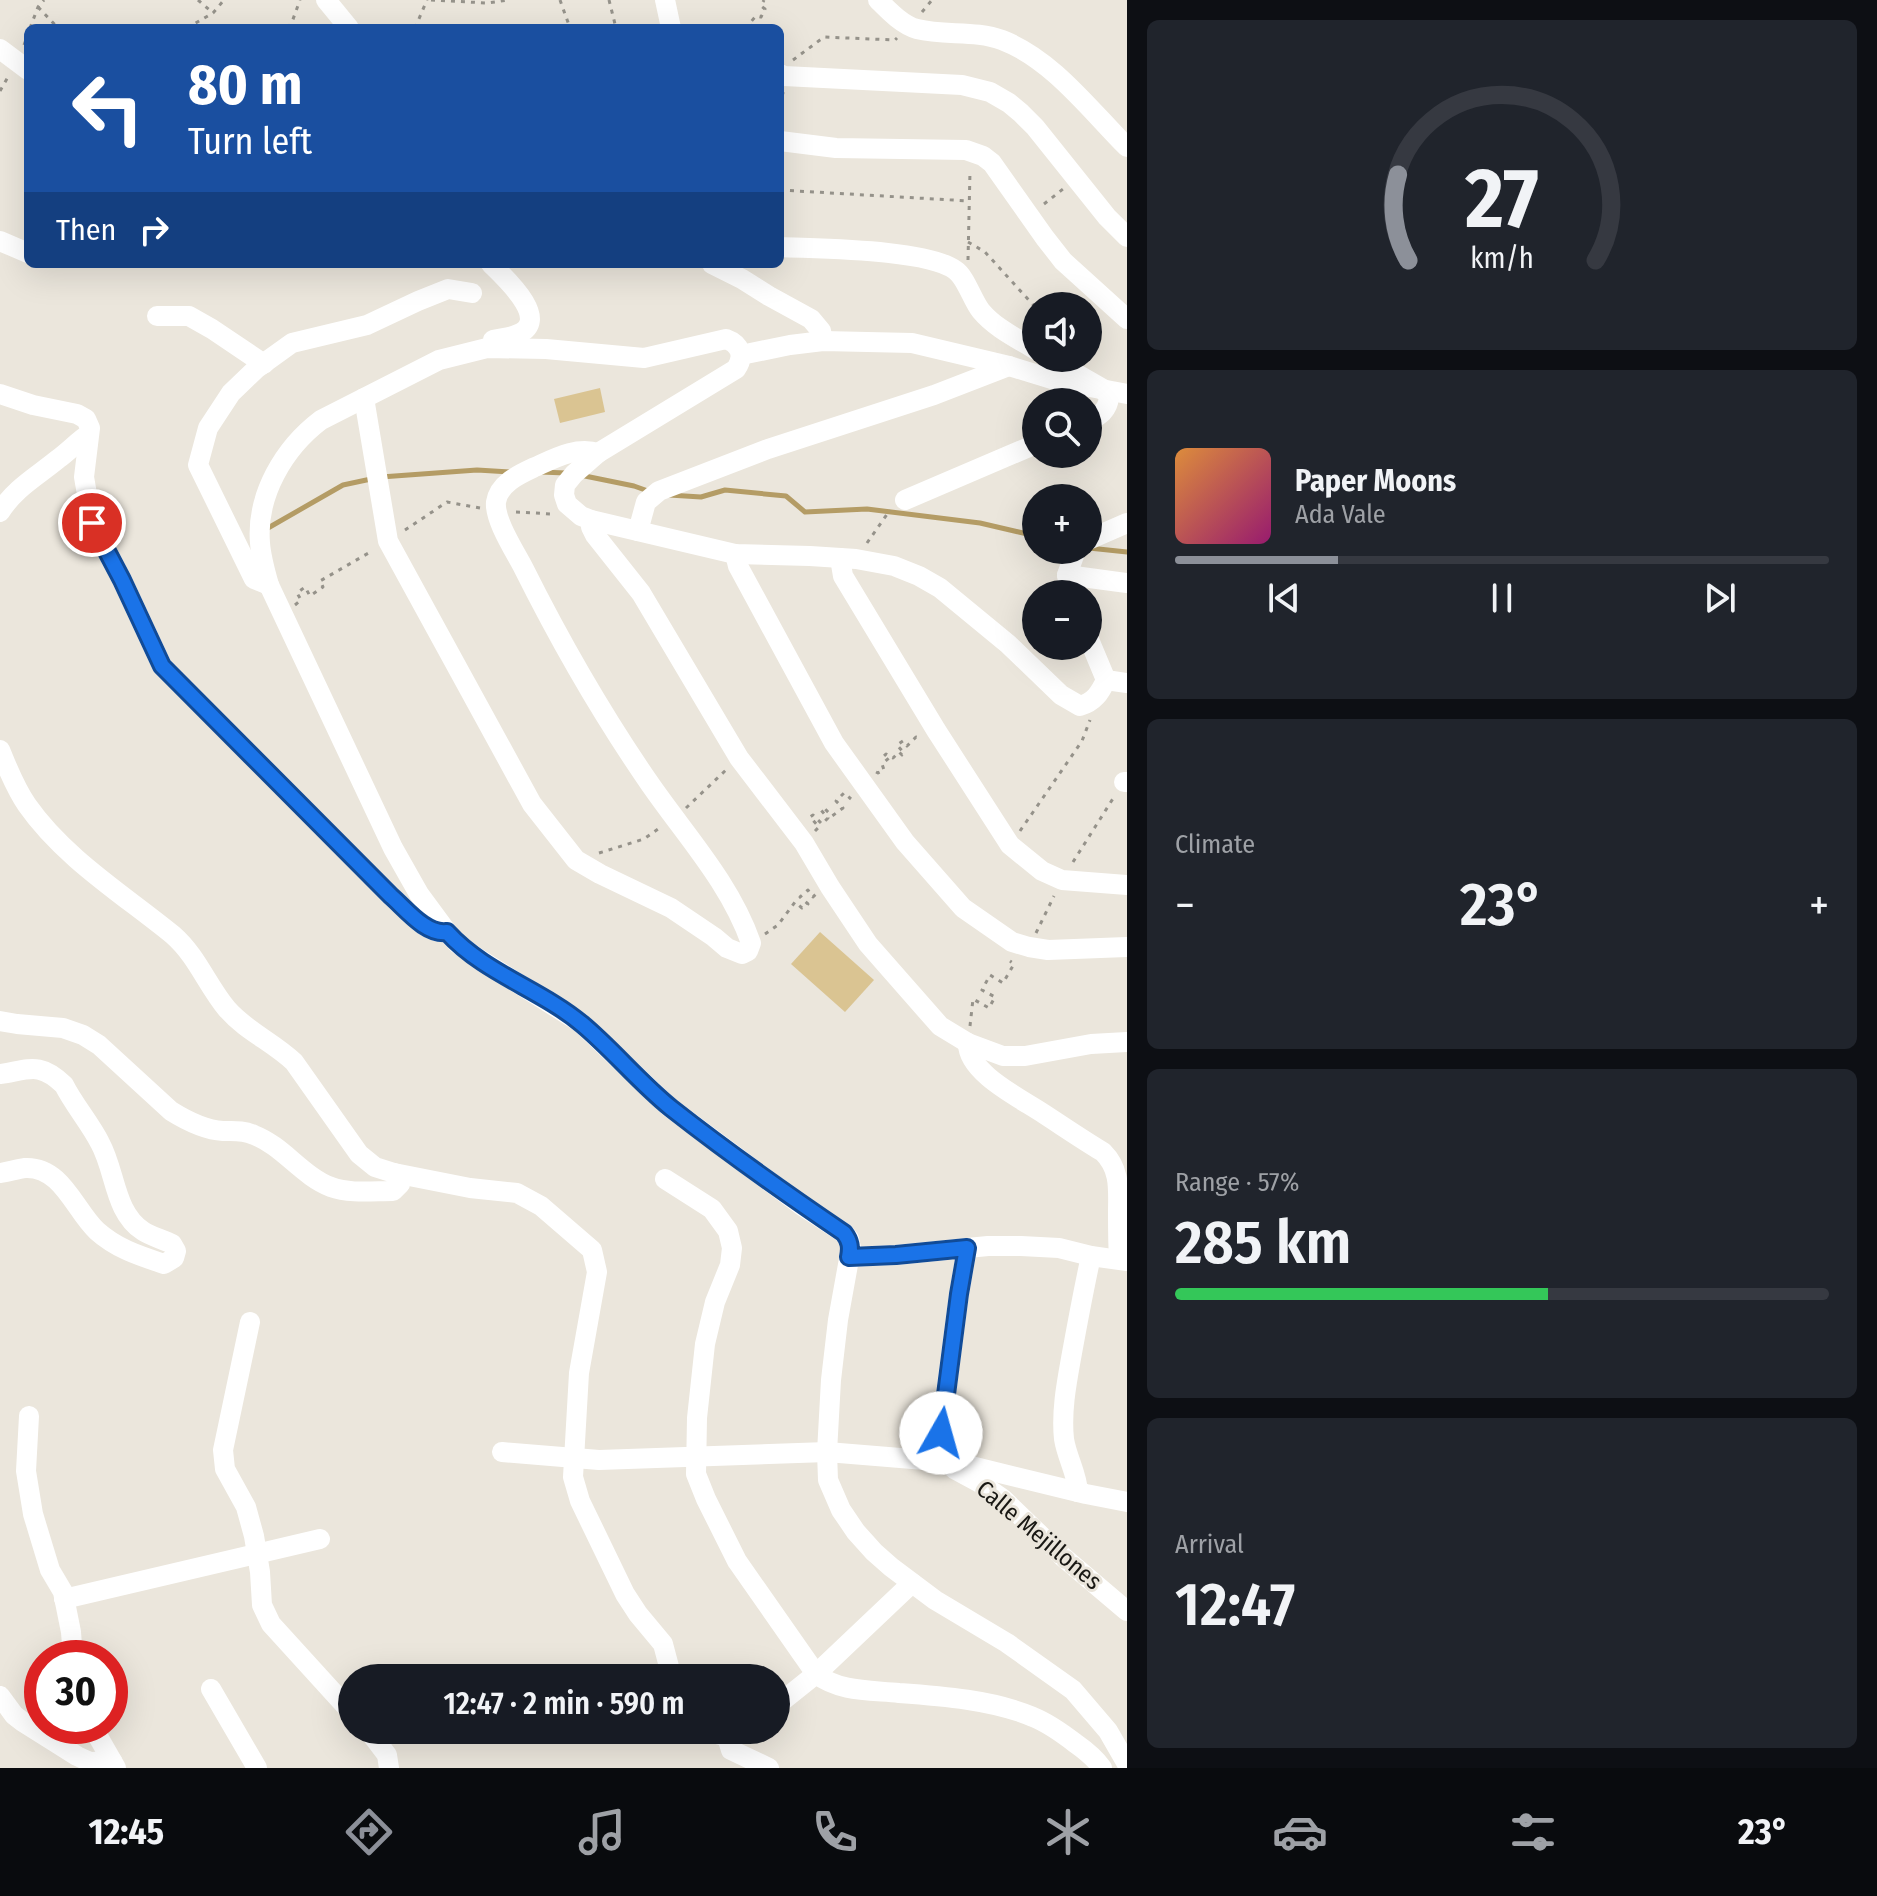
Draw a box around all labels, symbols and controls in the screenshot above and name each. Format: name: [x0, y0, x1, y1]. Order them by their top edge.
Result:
text: 80 m: [188, 52, 303, 119]
icon: left: [56, 56, 160, 160]
text: Turn left: [188, 120, 312, 164]
text: 27: [1464, 148, 1539, 248]
icon: right: [132, 208, 176, 252]
text: Then: [56, 212, 116, 248]
text: km/h: [1470, 241, 1534, 276]
map controls: [1022, 292, 1102, 660]
button: sound: [1022, 292, 1102, 372]
button: search: [1022, 388, 1102, 468]
text: Paper Moons: [1295, 463, 1456, 499]
button: +: [1022, 484, 1102, 564]
pin: [58, 489, 126, 557]
text: Ada Vale: [1295, 499, 1386, 530]
icon: arrive: [70, 501, 114, 545]
icon: previous: [1262, 576, 1306, 620]
icon: pause: [1480, 576, 1524, 620]
icon: next: [1698, 576, 1742, 620]
button: −: [1022, 580, 1102, 660]
text: Climate: [1175, 829, 1255, 860]
text: 23°: [1460, 869, 1544, 941]
text: −: [1175, 879, 1195, 932]
text: +: [1809, 879, 1829, 932]
text: Range · 57%: [1175, 1167, 1299, 1198]
text: 285 km: [1175, 1207, 1352, 1279]
position arrow: [899, 1391, 983, 1475]
street label: Calle Mejillones: [971, 1475, 1107, 1595]
text: Arrival: [1175, 1529, 1244, 1560]
text: 12:47: [1175, 1569, 1295, 1641]
speed limit sign: 30: [24, 1640, 128, 1744]
text: 12:47 · 2 min · 590 m: [444, 1686, 685, 1722]
icon: directions: [341, 1804, 397, 1860]
icon: music: [574, 1804, 630, 1860]
icon: phone: [807, 1804, 863, 1860]
icon: climate: [1040, 1804, 1096, 1860]
icon: car: [1272, 1804, 1328, 1860]
icon: filters: [1505, 1804, 1561, 1860]
text: 12:45: [88, 1810, 164, 1854]
text: 23°: [1738, 1810, 1789, 1854]

